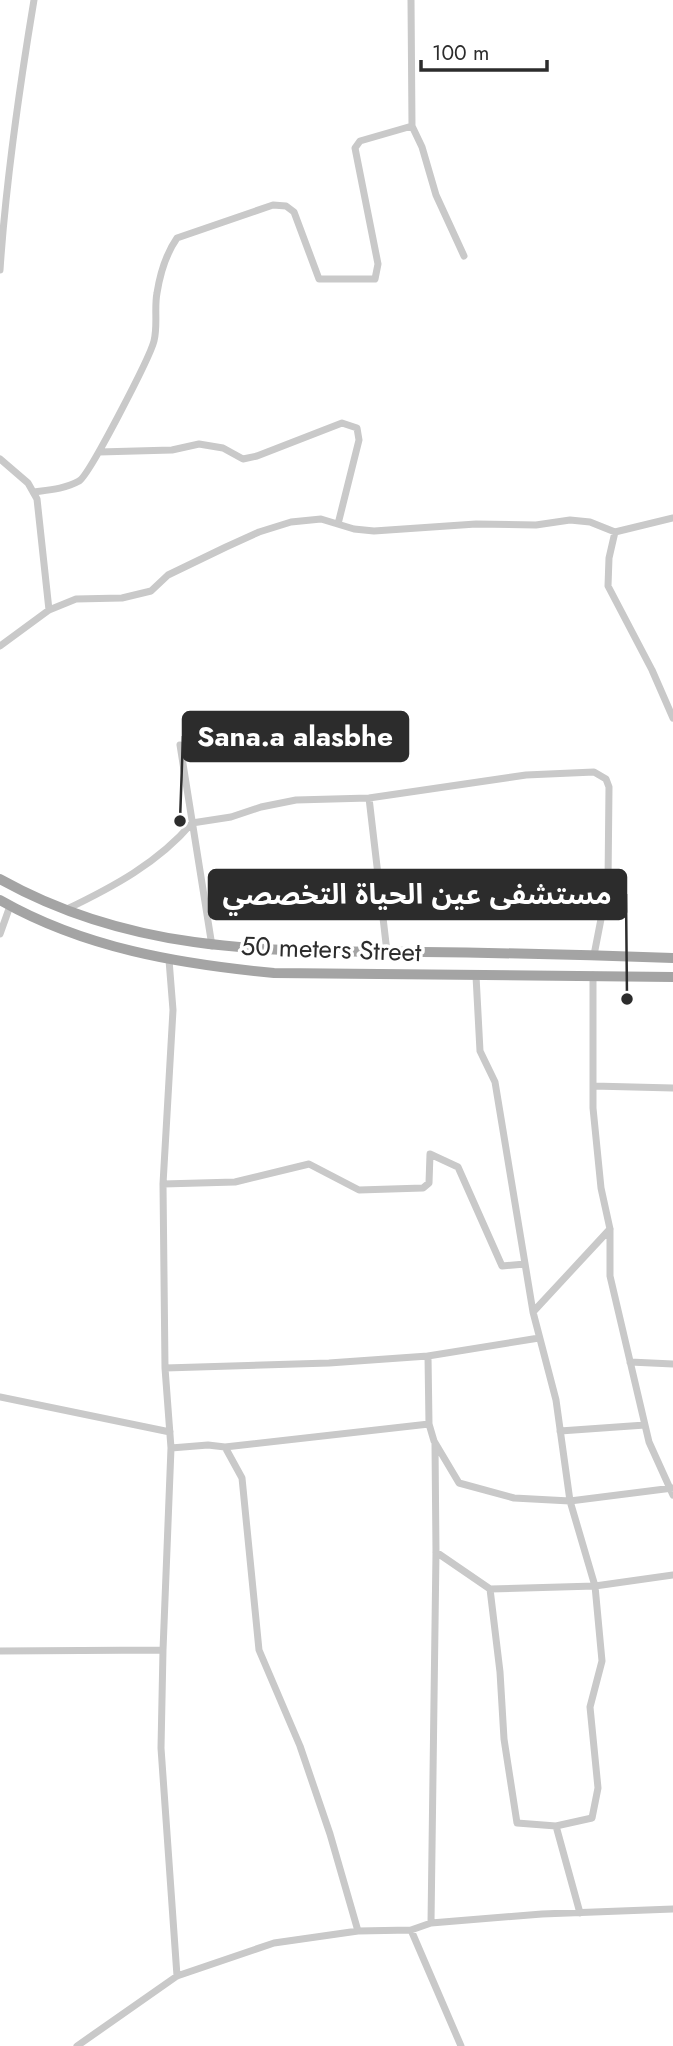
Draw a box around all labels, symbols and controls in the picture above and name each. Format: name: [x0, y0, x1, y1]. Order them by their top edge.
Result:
scale bar: [421, 28, 547, 72]
text: 100 m: [432, 38, 489, 68]
callout: Sana.a alasbhe: [183, 712, 408, 761]
text: Sana.a alasbhe: [197, 716, 393, 757]
callout: مستشفى عين الحياة التخصصي: [209, 870, 626, 919]
text: مستشفى عين الحياة التخصصي: [223, 874, 611, 916]
street label: 50 meters Street: [240, 927, 423, 971]

